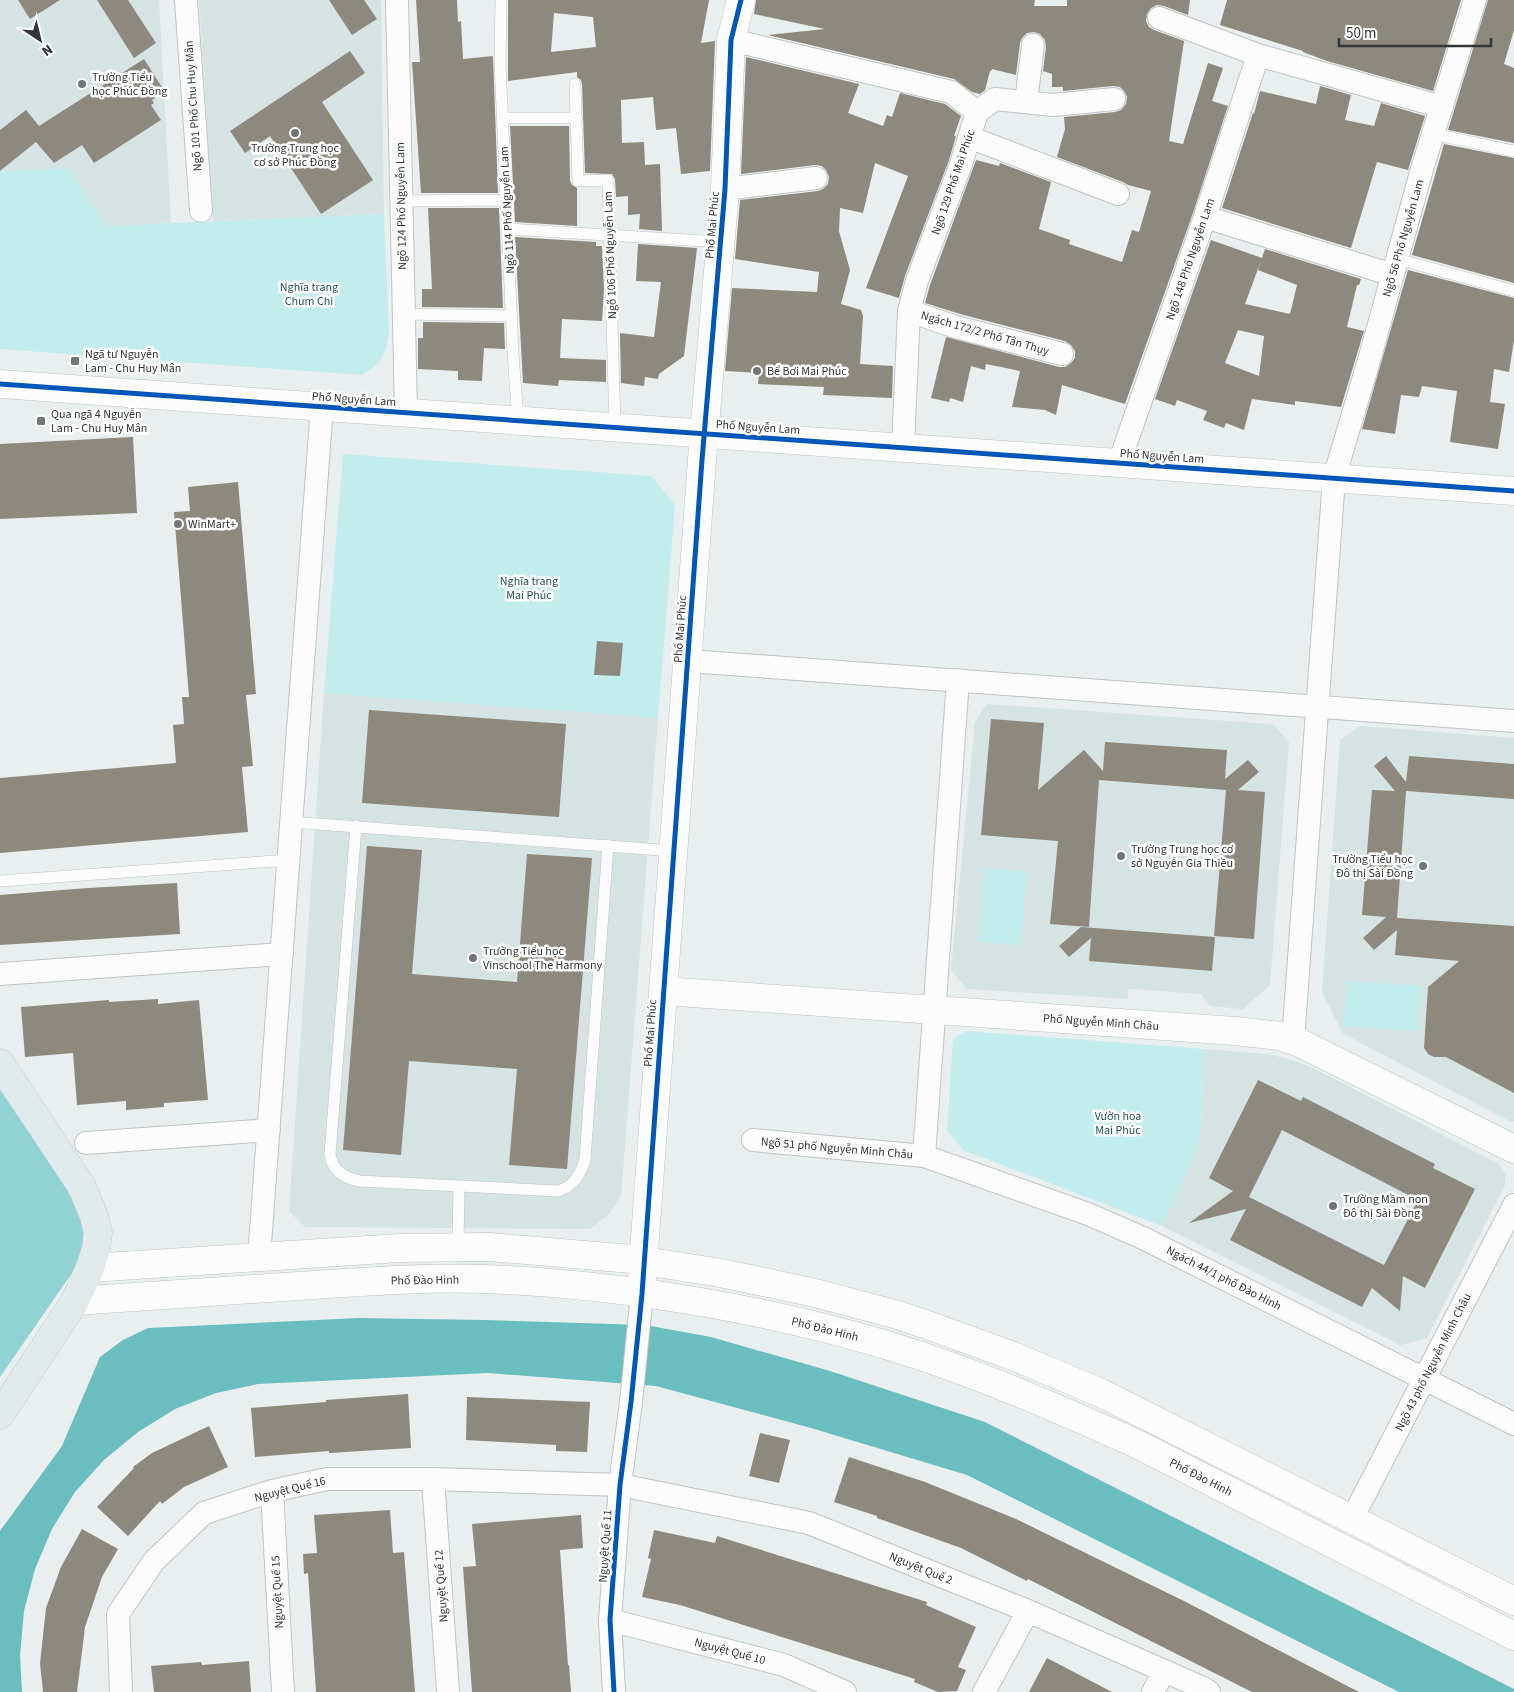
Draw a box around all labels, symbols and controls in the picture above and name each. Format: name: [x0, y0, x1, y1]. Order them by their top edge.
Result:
north arrow: [15, 15, 65, 65]
scale bar: [1339, 15, 1492, 47]
text: 50 m: [1346, 23, 1376, 44]
text: N: [37, 39, 56, 61]
street label: Ngõ 101 Phố Chu Huy Mân: [180, 40, 207, 172]
place label: Trường Tiểu học Phúc Đồng: [92, 69, 167, 100]
marker: Trường Tiểu học Phúc Đồng: [76, 78, 88, 90]
marker: Trường Trung học cơ sở Phúc Đồng: [289, 127, 301, 139]
street label: Ngõ 129 Phố Mai Phúc: [927, 127, 980, 237]
place label: Trường Trung học cơ sở Phúc Đồng: [251, 140, 340, 171]
street label: Ngõ 124 Phố Nguyễn Lam: [392, 142, 411, 270]
street label: Ngõ 114 Phố Nguyễn Lam: [496, 146, 519, 274]
street label: Ngõ 56 Phố Nguyễn Lam: [1379, 177, 1428, 299]
street label: Phố Mai Phúc: [701, 190, 724, 259]
street label: Ngõ 106 Phố Nguyễn Lam: [600, 191, 621, 319]
street label: Ngõ 148 Phố Nguyễn Lam: [1162, 196, 1219, 322]
park label: Nghĩa trang Chum Chi: [280, 279, 338, 310]
street label: Ngách 172/2 Phố Tân Thụy: [919, 307, 1051, 360]
place label: Ngã tư Nguyễn Lam - Chu Huy Mân: [85, 346, 181, 377]
marker: Ngã tư Nguyễn Lam - Chu Huy Mân: [69, 355, 81, 367]
place label: Bể Bơi Mai Phúc: [767, 363, 847, 380]
marker: Bể Bơi Mai Phúc: [751, 365, 763, 377]
street label: Phố Nguyễn Lam: [311, 388, 397, 411]
place label: Qua ngã 4 Nguyễn Lam - Chu Huy Mân: [51, 406, 147, 437]
marker: Qua ngã 4 Nguyễn Lam - Chu Huy Mân: [35, 415, 47, 427]
street label: Phố Nguyễn Lam: [715, 416, 801, 439]
street label: Phố Nguyễn Lam: [1119, 445, 1205, 468]
place label: WinMart+: [188, 516, 236, 533]
marker: WinMart+: [172, 518, 184, 530]
park label: Nghĩa trang Mai Phúc: [500, 573, 558, 604]
street label: Phố Mai Phúc: [670, 594, 691, 663]
place label: Trường Trung học cơ sở Nguyễn Gia Thiều: [1131, 841, 1234, 872]
marker: Trường Trung học cơ sở Nguyễn Gia Thiều: [1115, 850, 1127, 862]
place label: Trường Tiểu học Đô thị Sài Đồng: [1332, 851, 1414, 882]
marker: Trường Tiểu học Đô thị Sài Đồng: [1417, 860, 1429, 872]
place label: Trường Tiểu học Vinschool The Harmony: [483, 943, 603, 974]
marker: Trường Tiểu học Vinschool The Harmony: [467, 952, 479, 964]
street label: Phố Mai Phúc: [640, 998, 661, 1067]
street label: Phố Nguyễn Minh Châu: [1042, 1010, 1160, 1035]
park label: Vườn hoa Mai Phúc: [1095, 1108, 1141, 1139]
street label: Ngõ 51 phố Nguyễn Minh Châu: [760, 1133, 914, 1164]
place label: Trường Mầm non Đô thị Sài Đồng: [1343, 1191, 1428, 1222]
marker: Trường Mầm non Đô thị Sài Đồng: [1327, 1200, 1339, 1212]
street label: Ngách 44/1 phố Đào Hinh: [1163, 1242, 1284, 1315]
street label: Phố Đào Hinh: [391, 1271, 459, 1290]
street label: Ngõ 43 phố Nguyễn Minh Châu: [1391, 1290, 1476, 1434]
street label: Phố Đào Hinh: [790, 1313, 860, 1346]
street label: Phố Đào Hinh: [1166, 1454, 1235, 1501]
street label: Nguyệt Quế 16: [253, 1472, 328, 1507]
street label: Nguyệt Quế 11: [594, 1509, 617, 1583]
street label: Nguyệt Quế 2: [887, 1548, 955, 1589]
street label: Nguyệt Quế 12: [430, 1549, 453, 1623]
street label: Nguyệt Quế 15: [267, 1555, 288, 1629]
street label: Nguyệt Quế 10: [692, 1634, 767, 1669]

